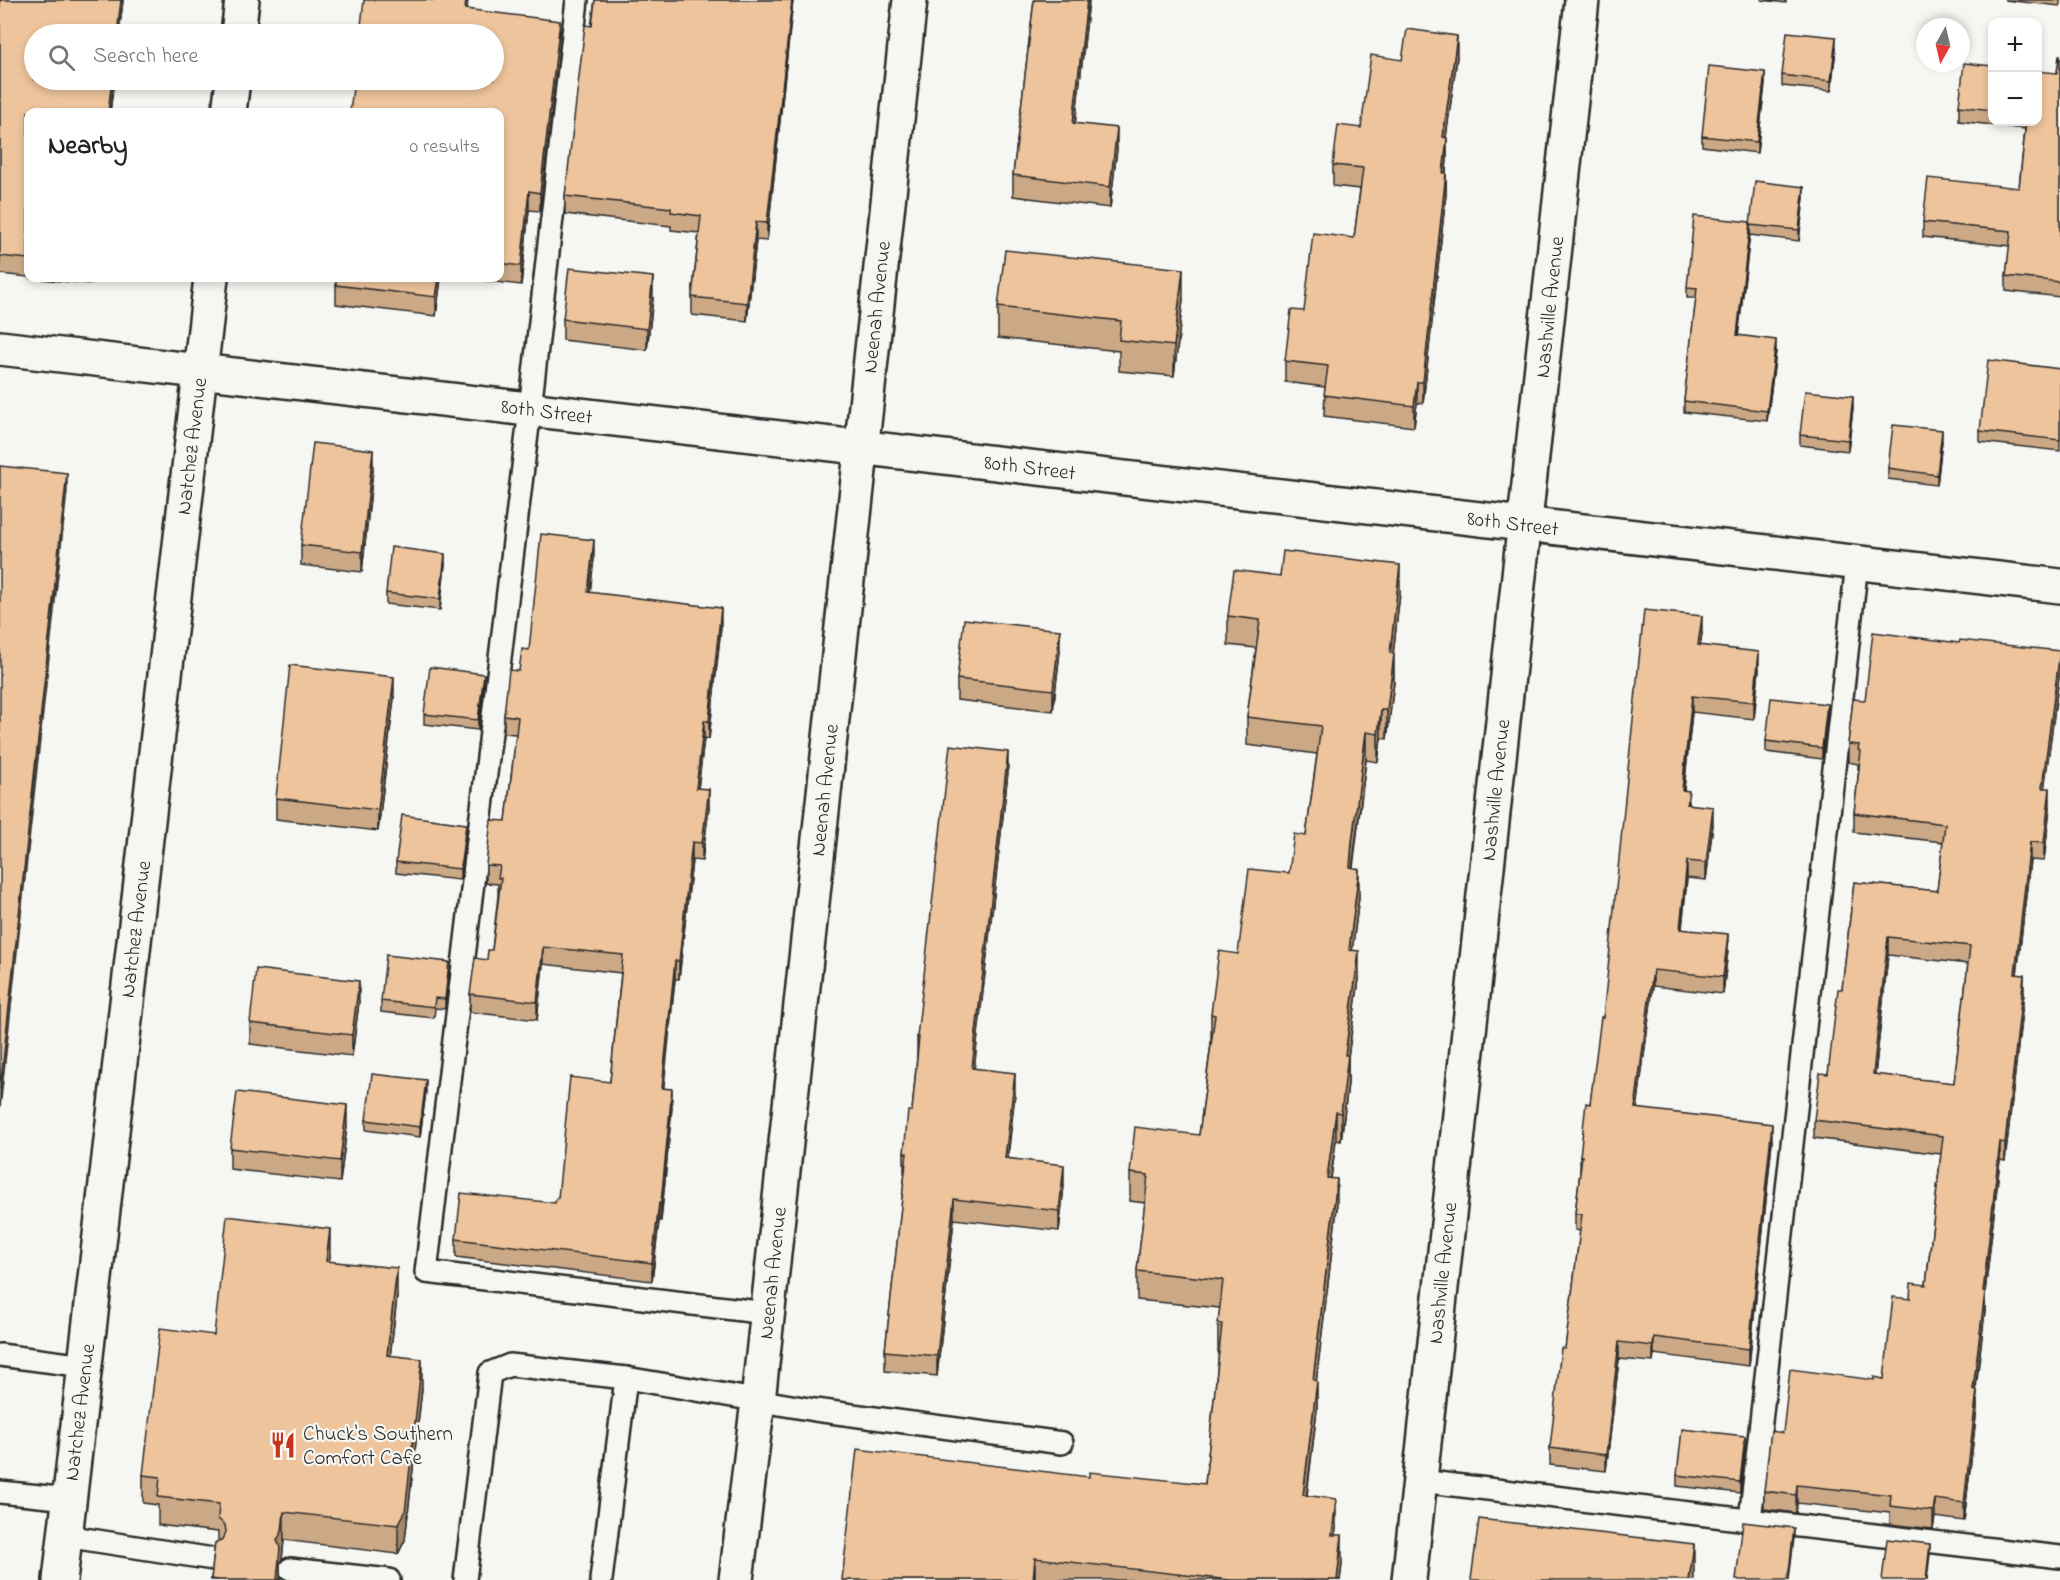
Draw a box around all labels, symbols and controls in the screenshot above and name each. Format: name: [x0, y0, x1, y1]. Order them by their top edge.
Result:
north arrow: [1916, 18, 1970, 72]
map controls: [1988, 18, 2042, 126]
button: +: [1988, 18, 2042, 72]
search box: [24, 24, 504, 90]
icon: search: [45, 41, 78, 74]
text: Search here: [93, 41, 198, 73]
button: −: [1988, 72, 2042, 126]
text: Nearby: [48, 128, 127, 166]
text: 0 results: [409, 133, 480, 162]
street label: Nashville Avenue: [1529, 234, 1573, 380]
street label: Neenah Avenue: [856, 239, 900, 375]
street label: Natchez Avenue: [170, 375, 216, 517]
street label: 80th Street: [499, 392, 594, 433]
street label: 80th Street: [982, 448, 1077, 489]
street label: 80th Street: [1465, 504, 1560, 545]
street label: Nashville Avenue: [1475, 717, 1519, 863]
street label: Neenah Avenue: [804, 722, 848, 858]
street label: Natchez Avenue: [114, 858, 160, 1000]
street label: Nashville Avenue: [1422, 1200, 1466, 1346]
street label: Neenah Avenue: [752, 1205, 796, 1341]
street label: Natchez Avenue: [58, 1341, 104, 1483]
place label: Chuck's Southern Comfort Cafe: [303, 1420, 453, 1474]
restaurant icon: Chuck's Southern Comfort Cafe: [268, 1430, 298, 1460]

